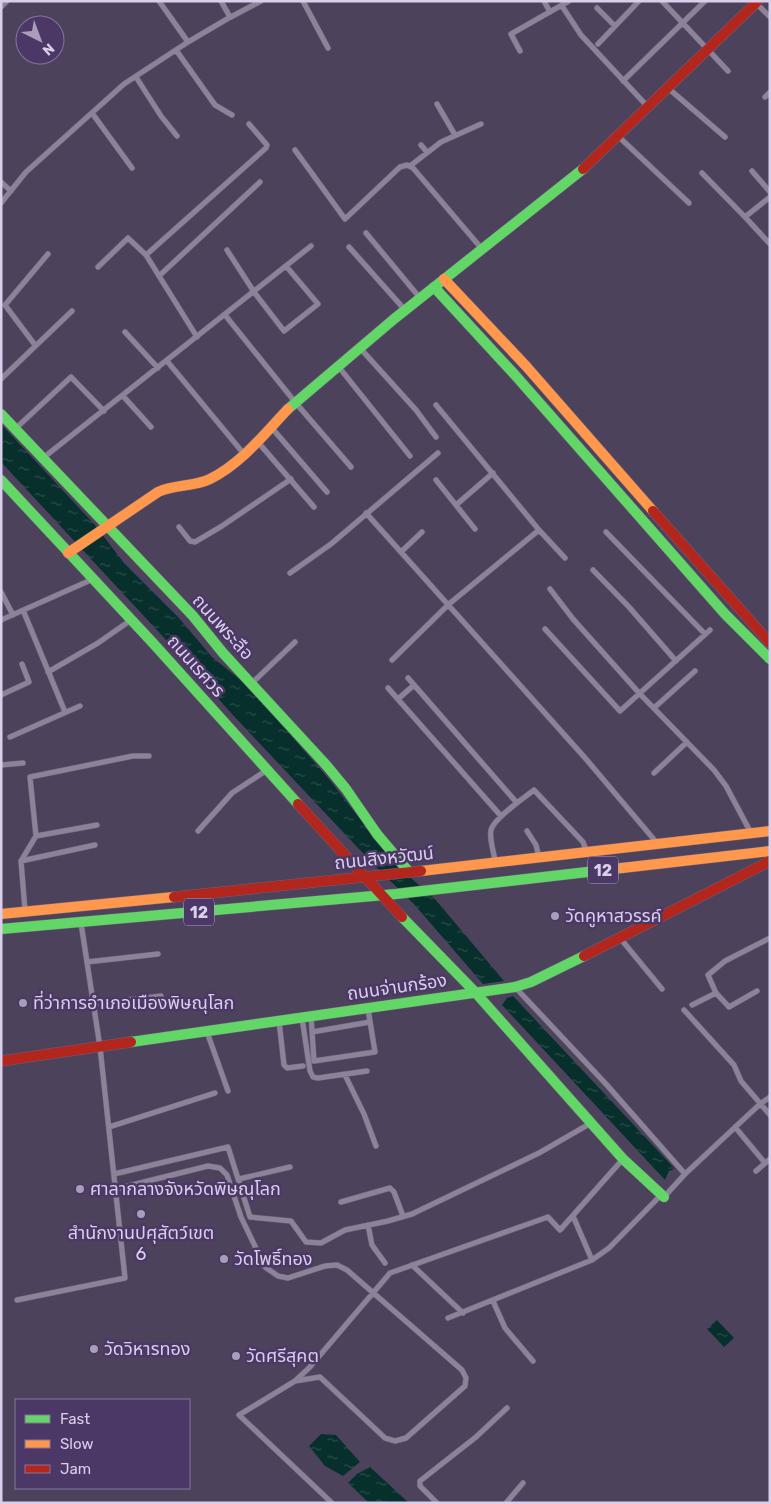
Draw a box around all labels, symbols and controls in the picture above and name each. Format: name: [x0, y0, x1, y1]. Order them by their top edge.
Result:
north arrow: [15, 15, 65, 65]
text: N: [39, 40, 58, 59]
street label: ถนนพระลือ: [188, 590, 258, 664]
street label: ถนนเรศวร: [162, 630, 230, 702]
street label: ถนนสิงหวัฒน์: [333, 842, 435, 874]
road number: 12: [588, 856, 618, 884]
road number: 12: [184, 899, 214, 926]
place label: วัดคูหาสวรรค์: [565, 905, 662, 928]
marker: วัดคูหาสวรรค์: [549, 910, 561, 922]
street label: ถนนจ่านกร้อง: [346, 969, 448, 1005]
place label: ที่ว่าการอำเภอเมืองพิษณุโลก: [33, 990, 234, 1014]
marker: ที่ว่าการอำเภอเมืองพิษณุโลก: [17, 997, 29, 1009]
place label: ศาลากลางจังหวัดพิษณุโลก: [90, 1178, 281, 1200]
marker: ศาลากลางจังหวัดพิษณุโลก: [74, 1183, 86, 1195]
marker: สำนักงานปศุสัตว์เขต 6: [135, 1208, 147, 1220]
place label: สำนักงานปศุสัตว์เขต 6: [68, 1222, 214, 1265]
place label: วัดโพธิ์ทอง: [234, 1248, 312, 1270]
marker: วัดโพธิ์ทอง: [218, 1253, 230, 1265]
place label: วัดวิหารทอง: [104, 1338, 190, 1360]
marker: วัดวิหารทอง: [88, 1343, 100, 1355]
place label: วัดศรีสุคต: [246, 1345, 319, 1367]
marker: วัดศรีสุคต: [230, 1350, 242, 1362]
legend: [15, 1399, 190, 1489]
text: Fast: [60, 1410, 90, 1428]
text: Slow: [60, 1435, 93, 1453]
text: Jam: [60, 1460, 91, 1478]

